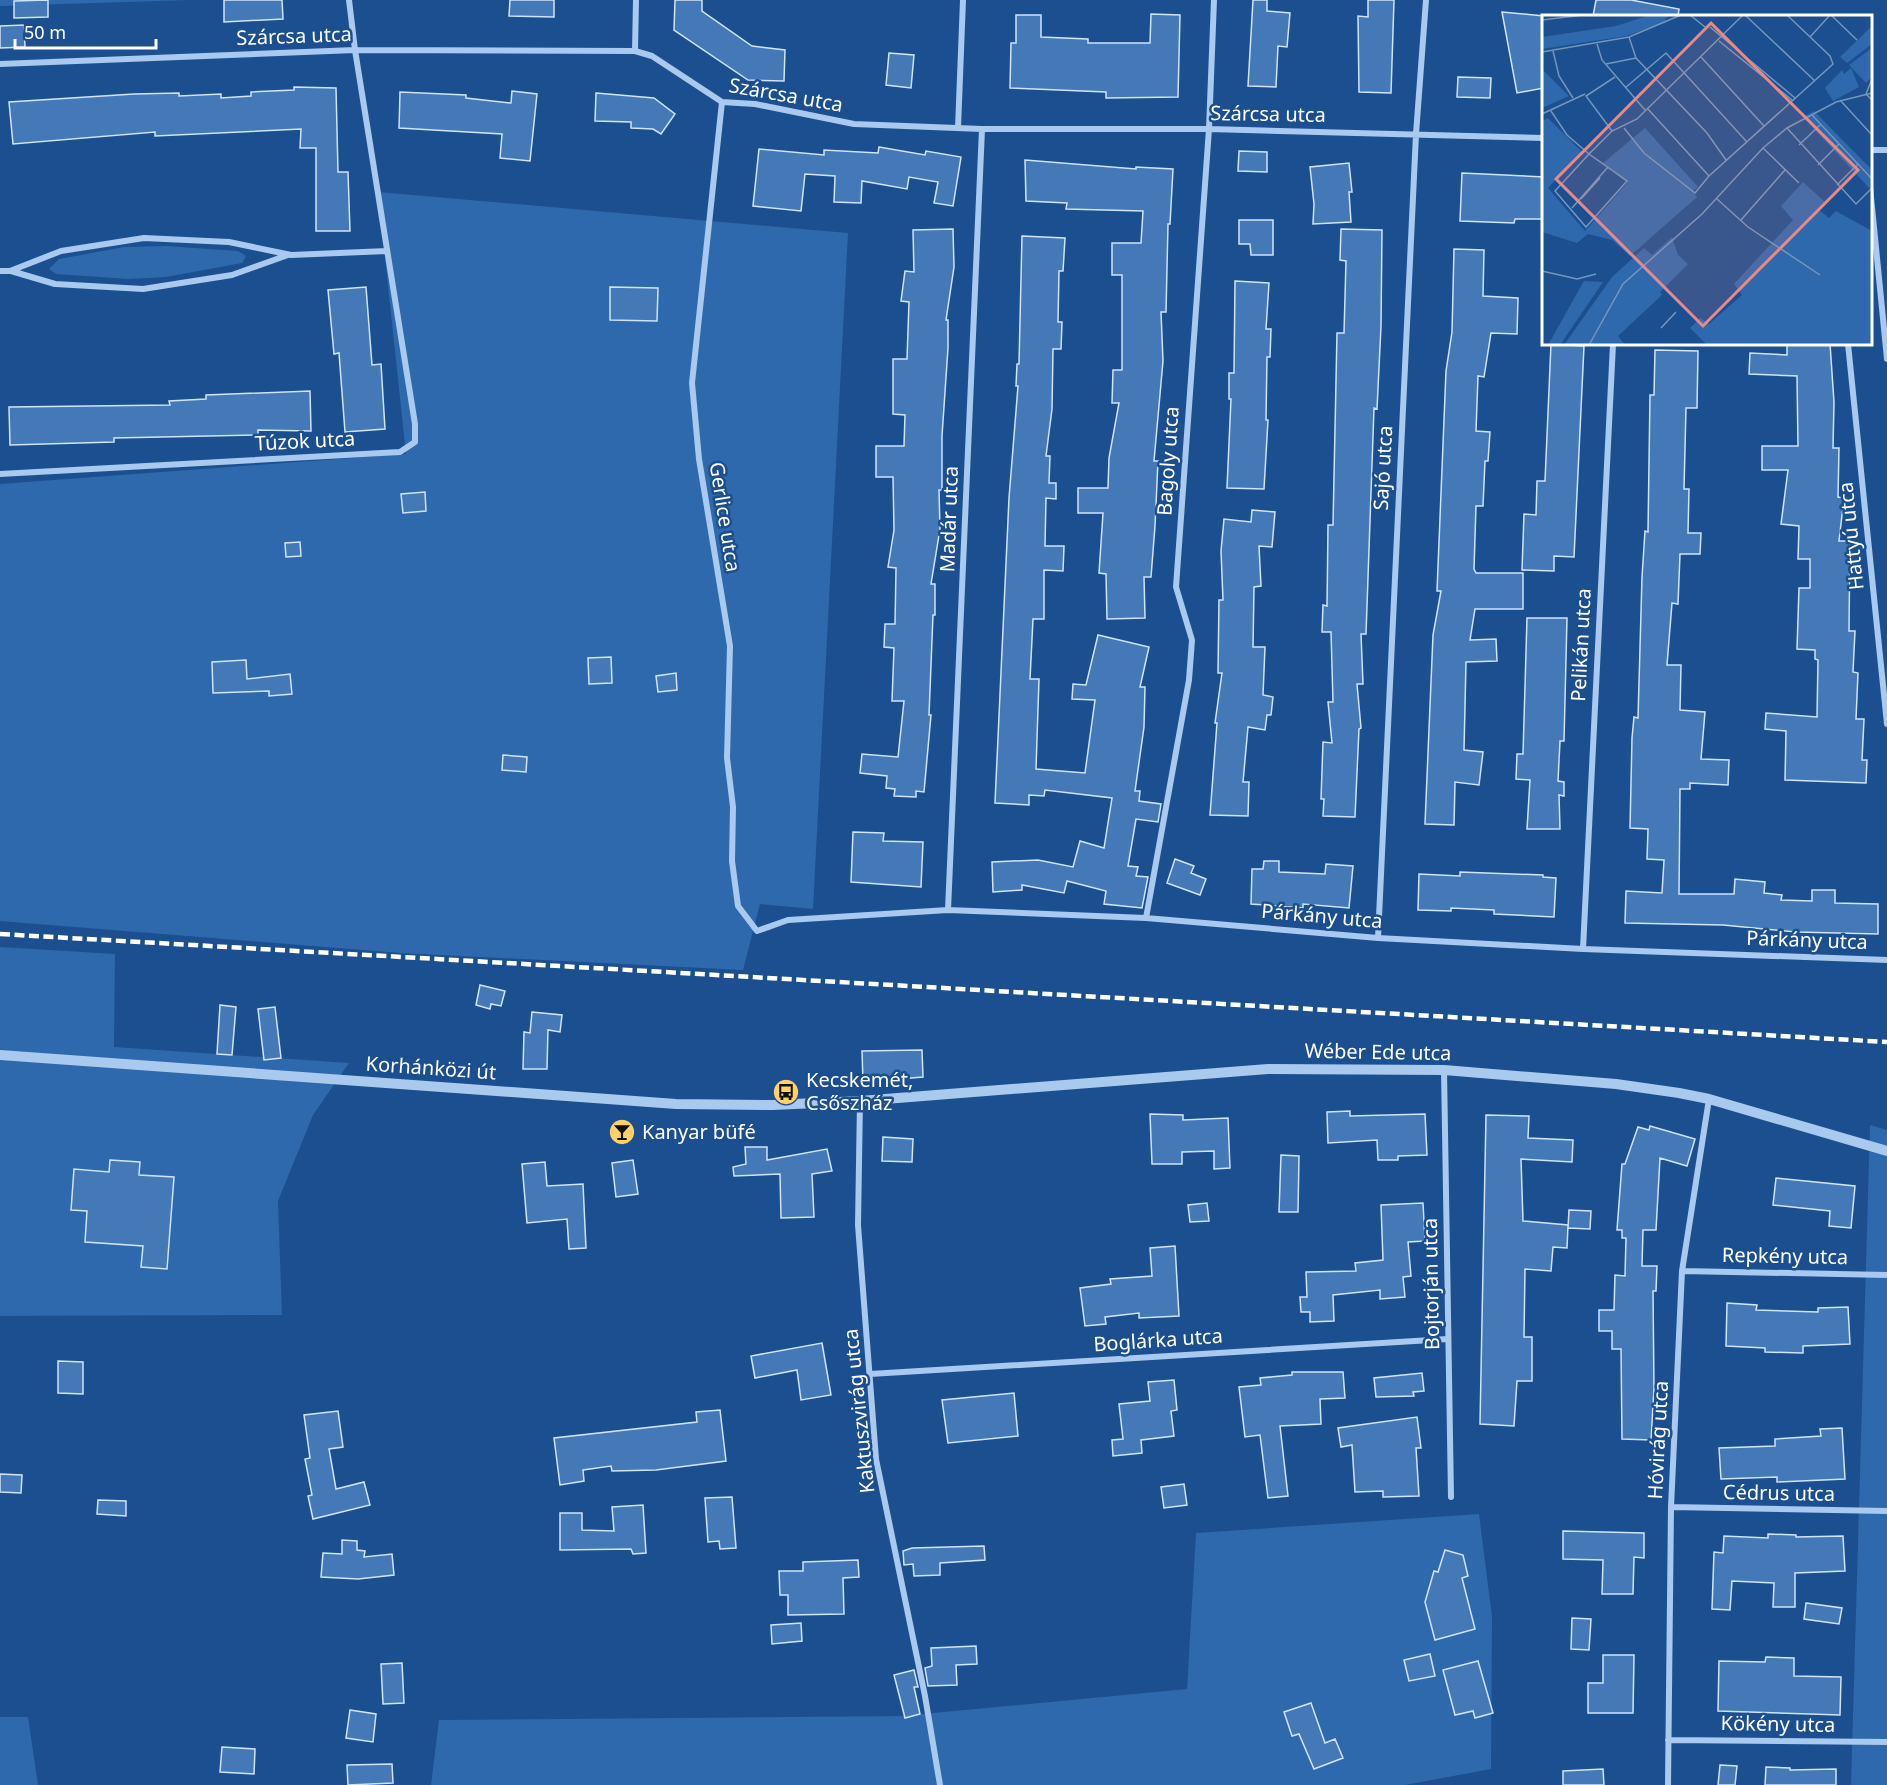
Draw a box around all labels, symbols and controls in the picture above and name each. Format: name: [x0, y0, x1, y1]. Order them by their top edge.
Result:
scale bar: [15, 12, 156, 50]
inset map: [1542, 15, 1872, 345]
text: 50 m: [24, 20, 66, 44]
street label: Szárcsa utca: [236, 20, 352, 51]
street label: Szárcsa utca: [727, 71, 845, 118]
street label: Szárcsa utca: [1210, 99, 1326, 128]
street label: Bagoly utca: [1150, 405, 1185, 517]
street label: Túzok utca: [254, 424, 356, 457]
street label: Sajó utca: [1367, 425, 1398, 511]
street label: Gerlice utca: [703, 460, 748, 574]
street label: Madár utca: [933, 465, 964, 573]
street label: Hattyú utca: [1831, 481, 1870, 591]
street label: Pelikán utca: [1564, 588, 1597, 702]
street label: Párkány utca: [1260, 897, 1384, 934]
street label: Párkány utca: [1746, 924, 1868, 955]
street label: Wéber Ede utca: [1304, 1037, 1452, 1066]
street label: Korhánközi út: [365, 1049, 497, 1086]
place label: Kecskemét, Csőszház: [806, 1066, 913, 1116]
bus stop icon: Kecskemét, Csőszház: [771, 1077, 801, 1107]
bar icon: Kanyar büfé: [607, 1117, 637, 1147]
place label: Kanyar büfé: [642, 1118, 756, 1145]
street label: Bojtorján utca: [1416, 1218, 1445, 1350]
street label: Repkény utca: [1722, 1241, 1848, 1270]
street label: Boglárka utca: [1092, 1322, 1224, 1357]
street label: Kaktuszvirág utca: [836, 1328, 881, 1495]
street label: Hóvirág utca: [1641, 1380, 1674, 1500]
street label: Cédrus utca: [1723, 1478, 1835, 1507]
street label: Kökény utca: [1720, 1709, 1836, 1738]

